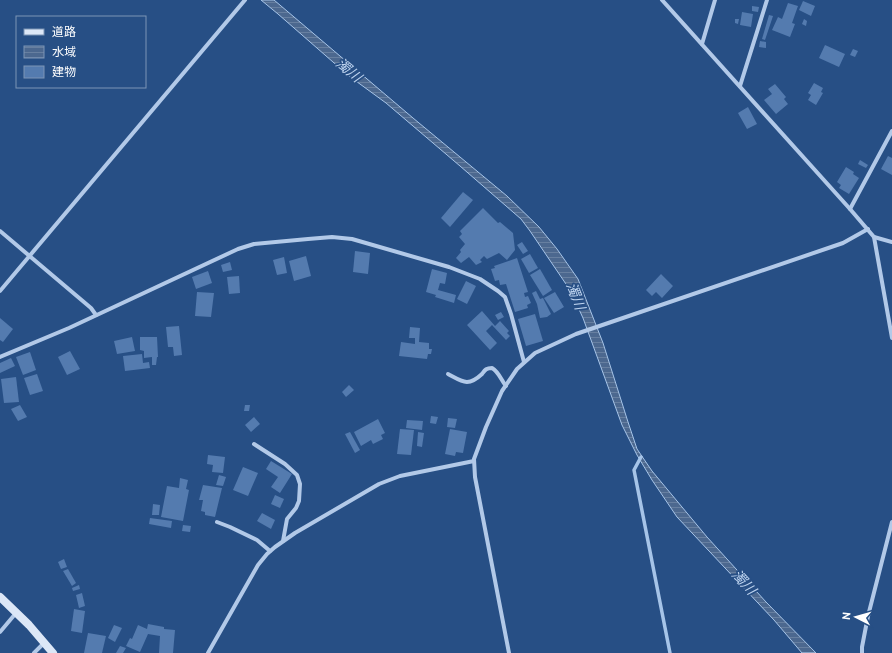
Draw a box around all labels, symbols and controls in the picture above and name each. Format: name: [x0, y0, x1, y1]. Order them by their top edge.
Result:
legend: [16, 16, 146, 88]
text: 道路: [52, 24, 76, 39]
text: 水域: [52, 44, 76, 59]
water label: 濁川: [332, 54, 367, 87]
text: 建物: [52, 64, 76, 79]
water label: 濁川: [563, 280, 590, 314]
water label: 濁川: [728, 566, 761, 600]
north arrow: [836, 597, 876, 637]
text: N: [839, 611, 853, 621]

